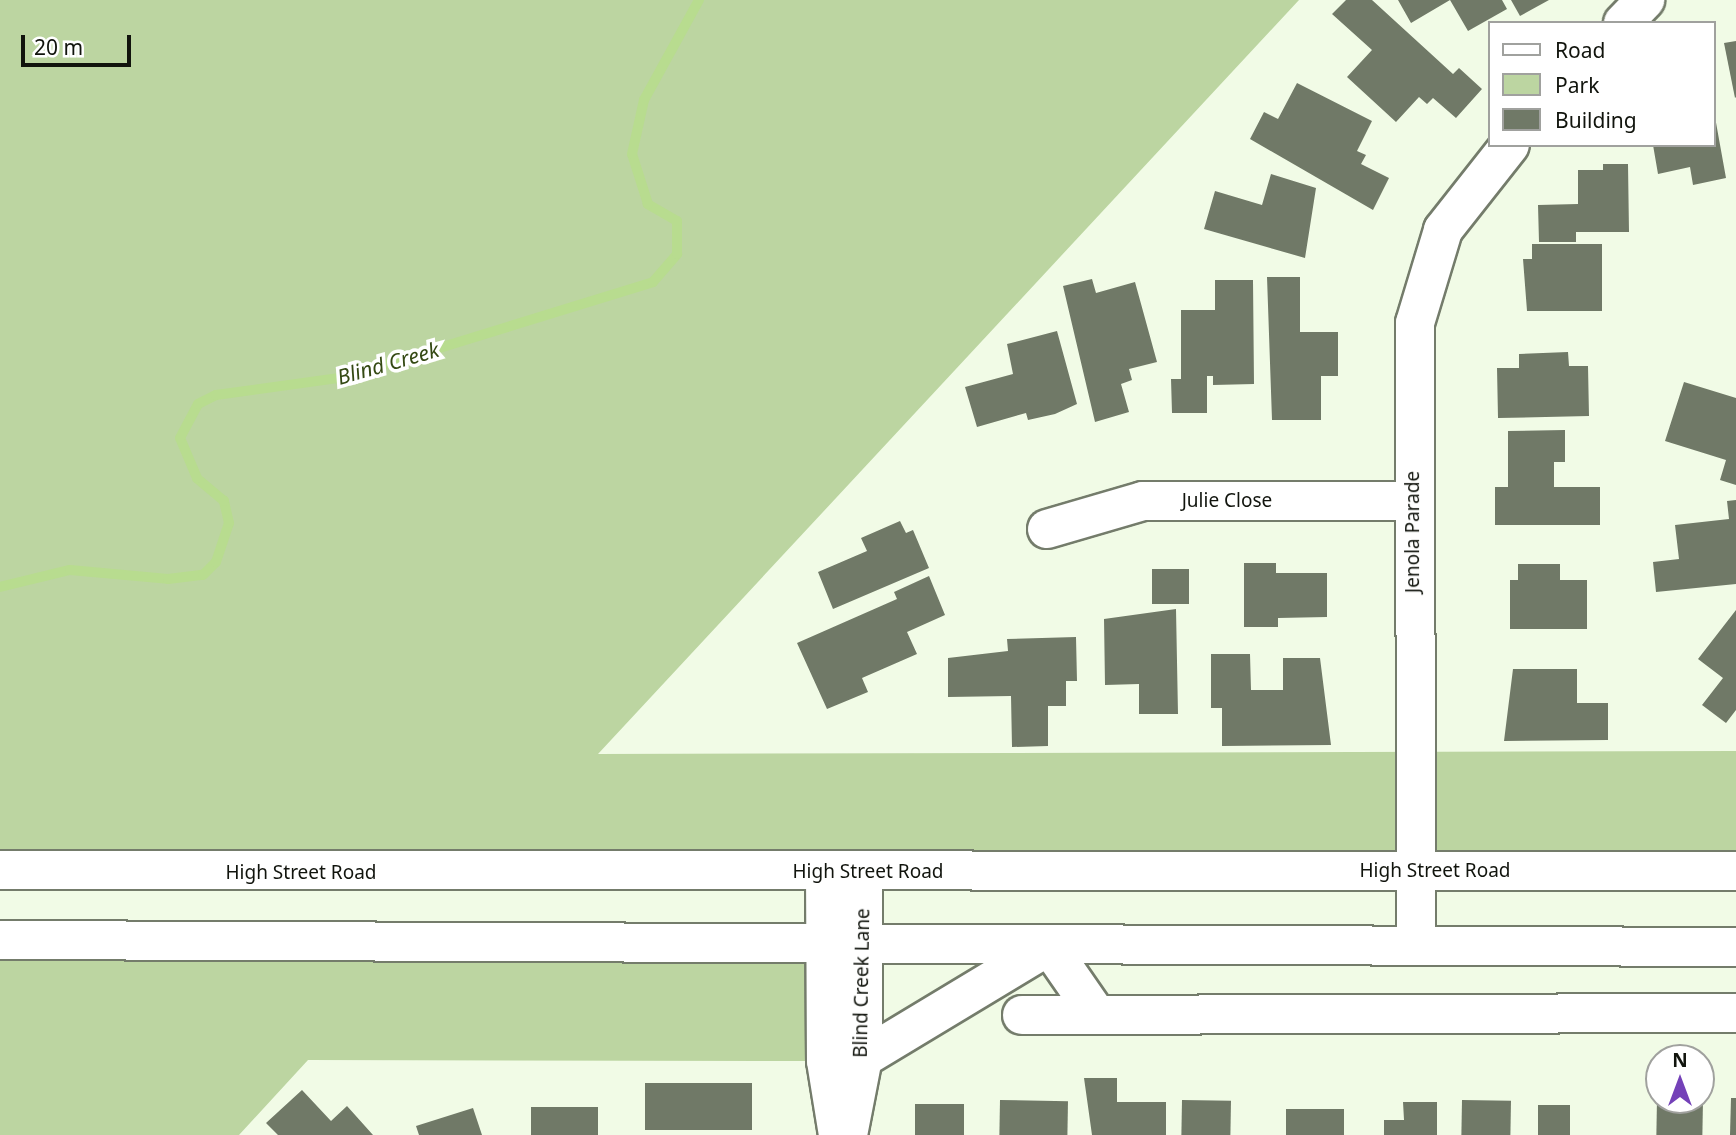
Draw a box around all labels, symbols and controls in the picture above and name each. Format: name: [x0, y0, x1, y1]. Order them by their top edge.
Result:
scale bar: [24, 21, 135, 65]
legend: [1488, 21, 1715, 147]
text: 20 m: [34, 33, 83, 61]
text: Road: [1555, 36, 1605, 64]
text: Park: [1555, 71, 1599, 99]
text: Building: [1555, 106, 1637, 134]
water label: Blind Creek: [334, 336, 442, 390]
street label: Jenola Parade: [1402, 471, 1424, 593]
street label: Julie Close: [1182, 490, 1272, 512]
street label: High Street Road: [1360, 860, 1510, 882]
street label: High Street Road: [793, 861, 943, 883]
street label: High Street Road: [226, 862, 376, 884]
street label: Blind Creek Lane: [849, 908, 875, 1058]
north arrow: [1645, 1044, 1715, 1114]
text: N: [1672, 1047, 1688, 1073]

